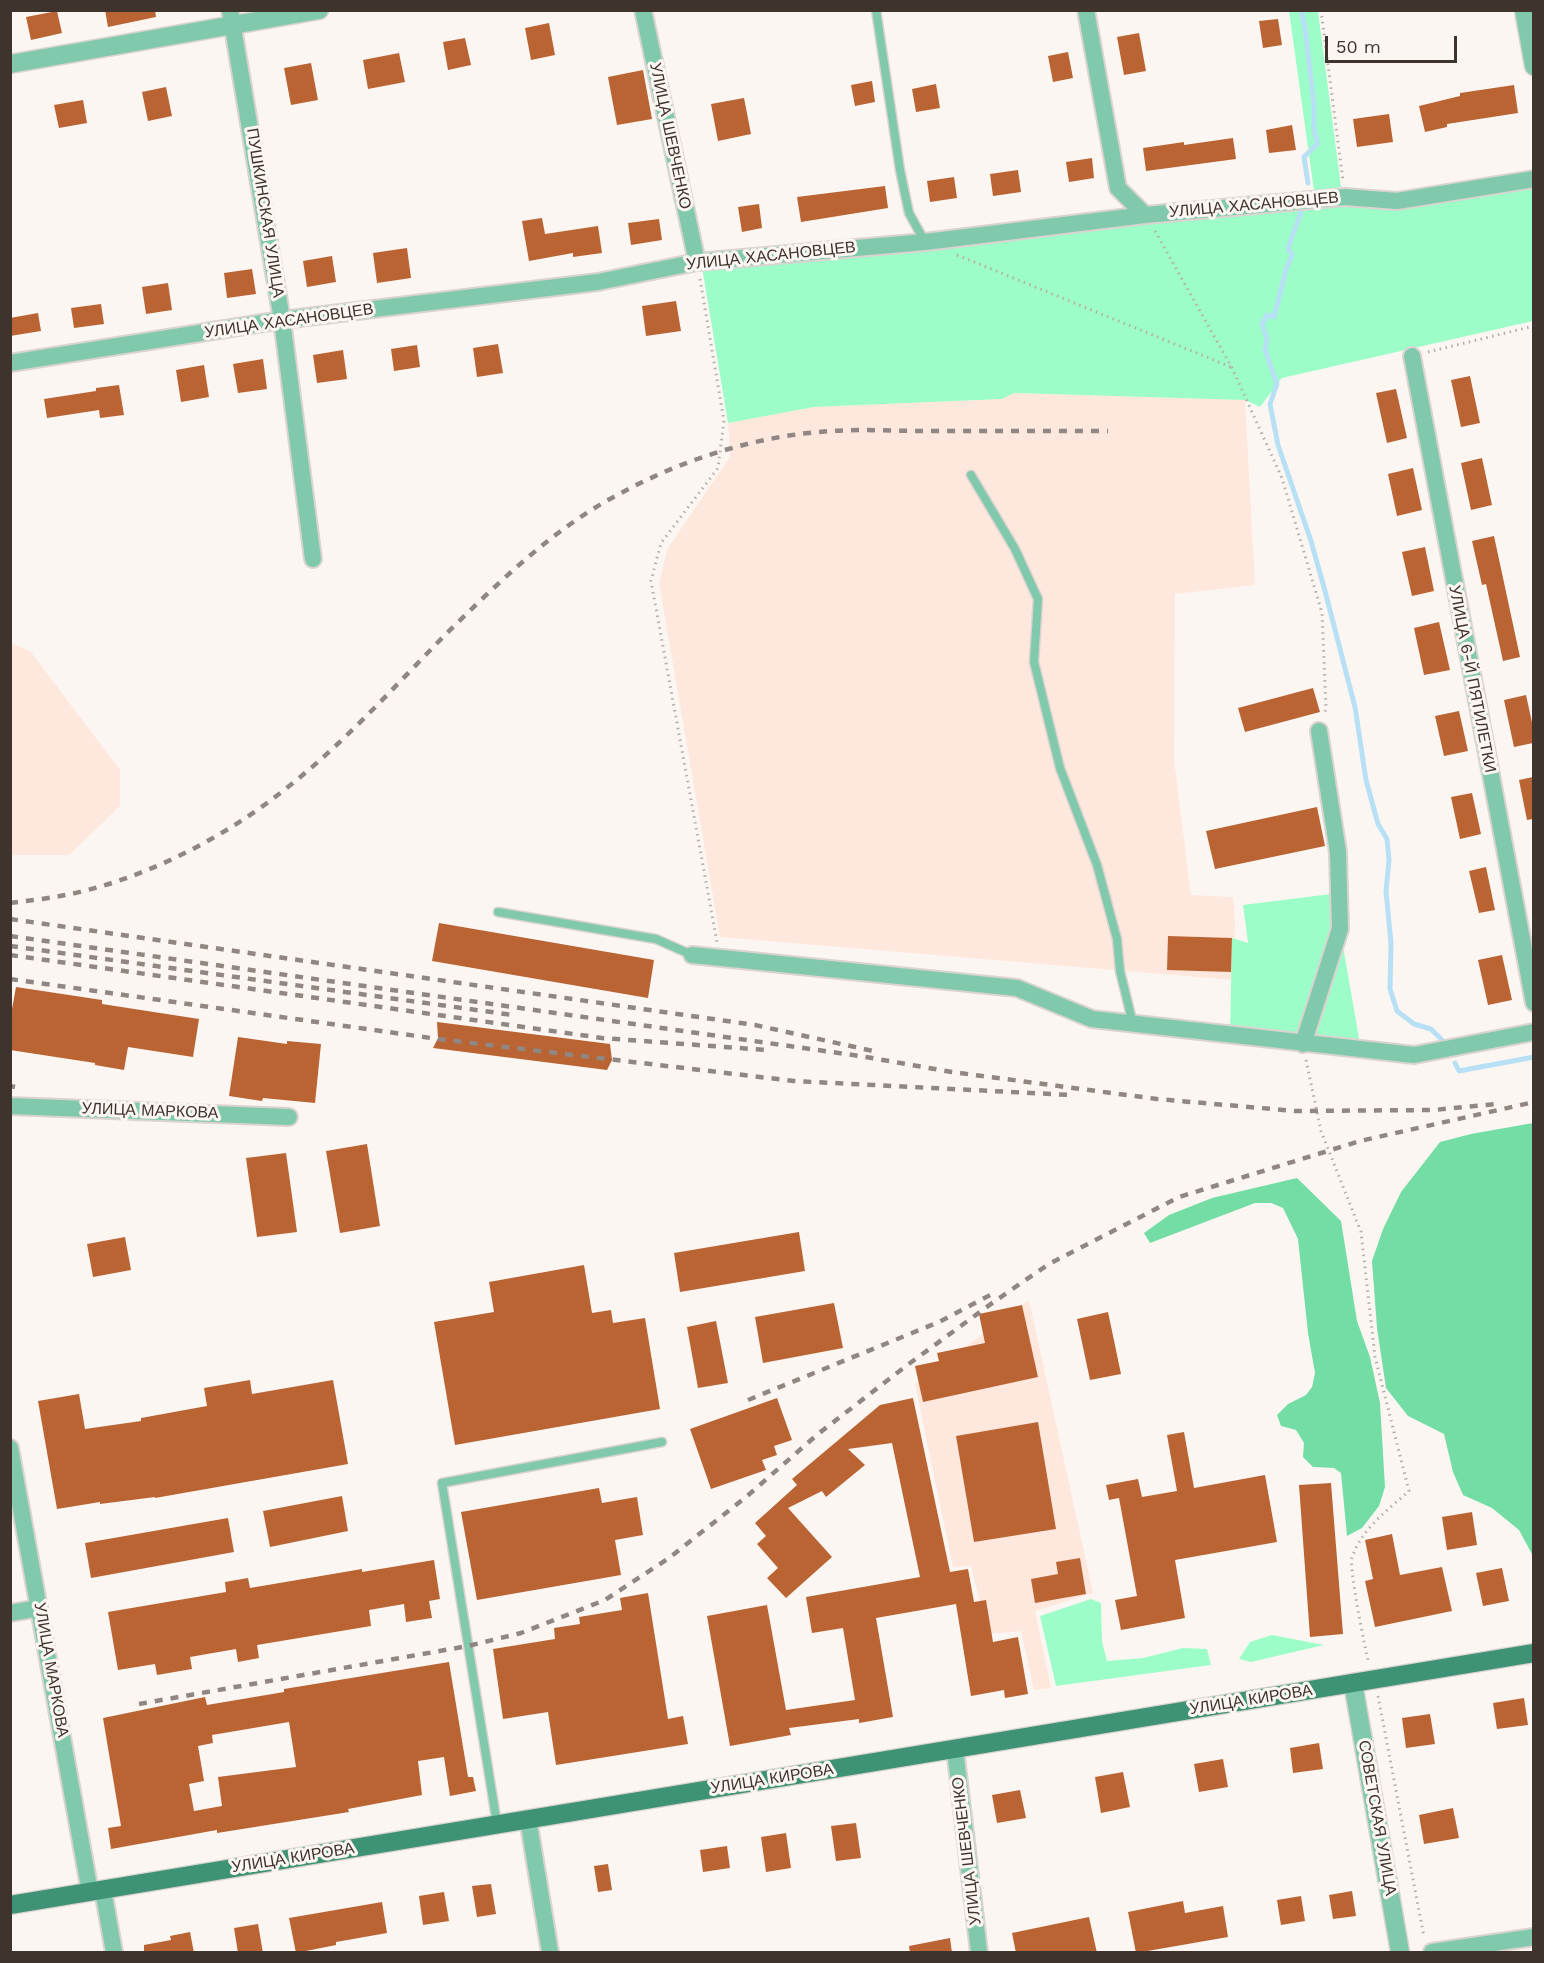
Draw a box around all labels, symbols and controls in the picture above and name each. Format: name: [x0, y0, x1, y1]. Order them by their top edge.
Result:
scale bar: [1328, 24, 1460, 62]
text: 50 m: [1336, 36, 1381, 57]
street label: УЛИЦА ШЕВЧЕНКО: [645, 61, 695, 211]
street label: ПУШКИНСКАЯ УЛИЦА: [242, 127, 288, 299]
street label: УЛИЦА ХАСАНОВЦЕВ: [1168, 188, 1340, 222]
street label: УЛИЦА ХАСАНОВЦЕВ: [685, 238, 857, 274]
street label: УЛИЦА ХАСАНОВЦЕВ: [203, 300, 375, 342]
street label: УЛИЦА 6-Й ПЯТИЛЕТКИ: [1444, 584, 1500, 774]
street label: УЛИЦА МАРКОВА: [81, 1099, 219, 1123]
street label: УЛИЦА МАРКОВА: [30, 1601, 72, 1739]
street label: УЛИЦА КИРОВА: [1188, 1681, 1314, 1719]
street label: СОВЕТСКАЯ УЛИЦА: [1354, 1739, 1400, 1897]
street label: УЛИЦА КИРОВА: [709, 1760, 835, 1798]
street label: УЛИЦА ШЕВЧЕНКО: [948, 1776, 986, 1926]
street label: УЛИЦА КИРОВА: [230, 1839, 356, 1877]

